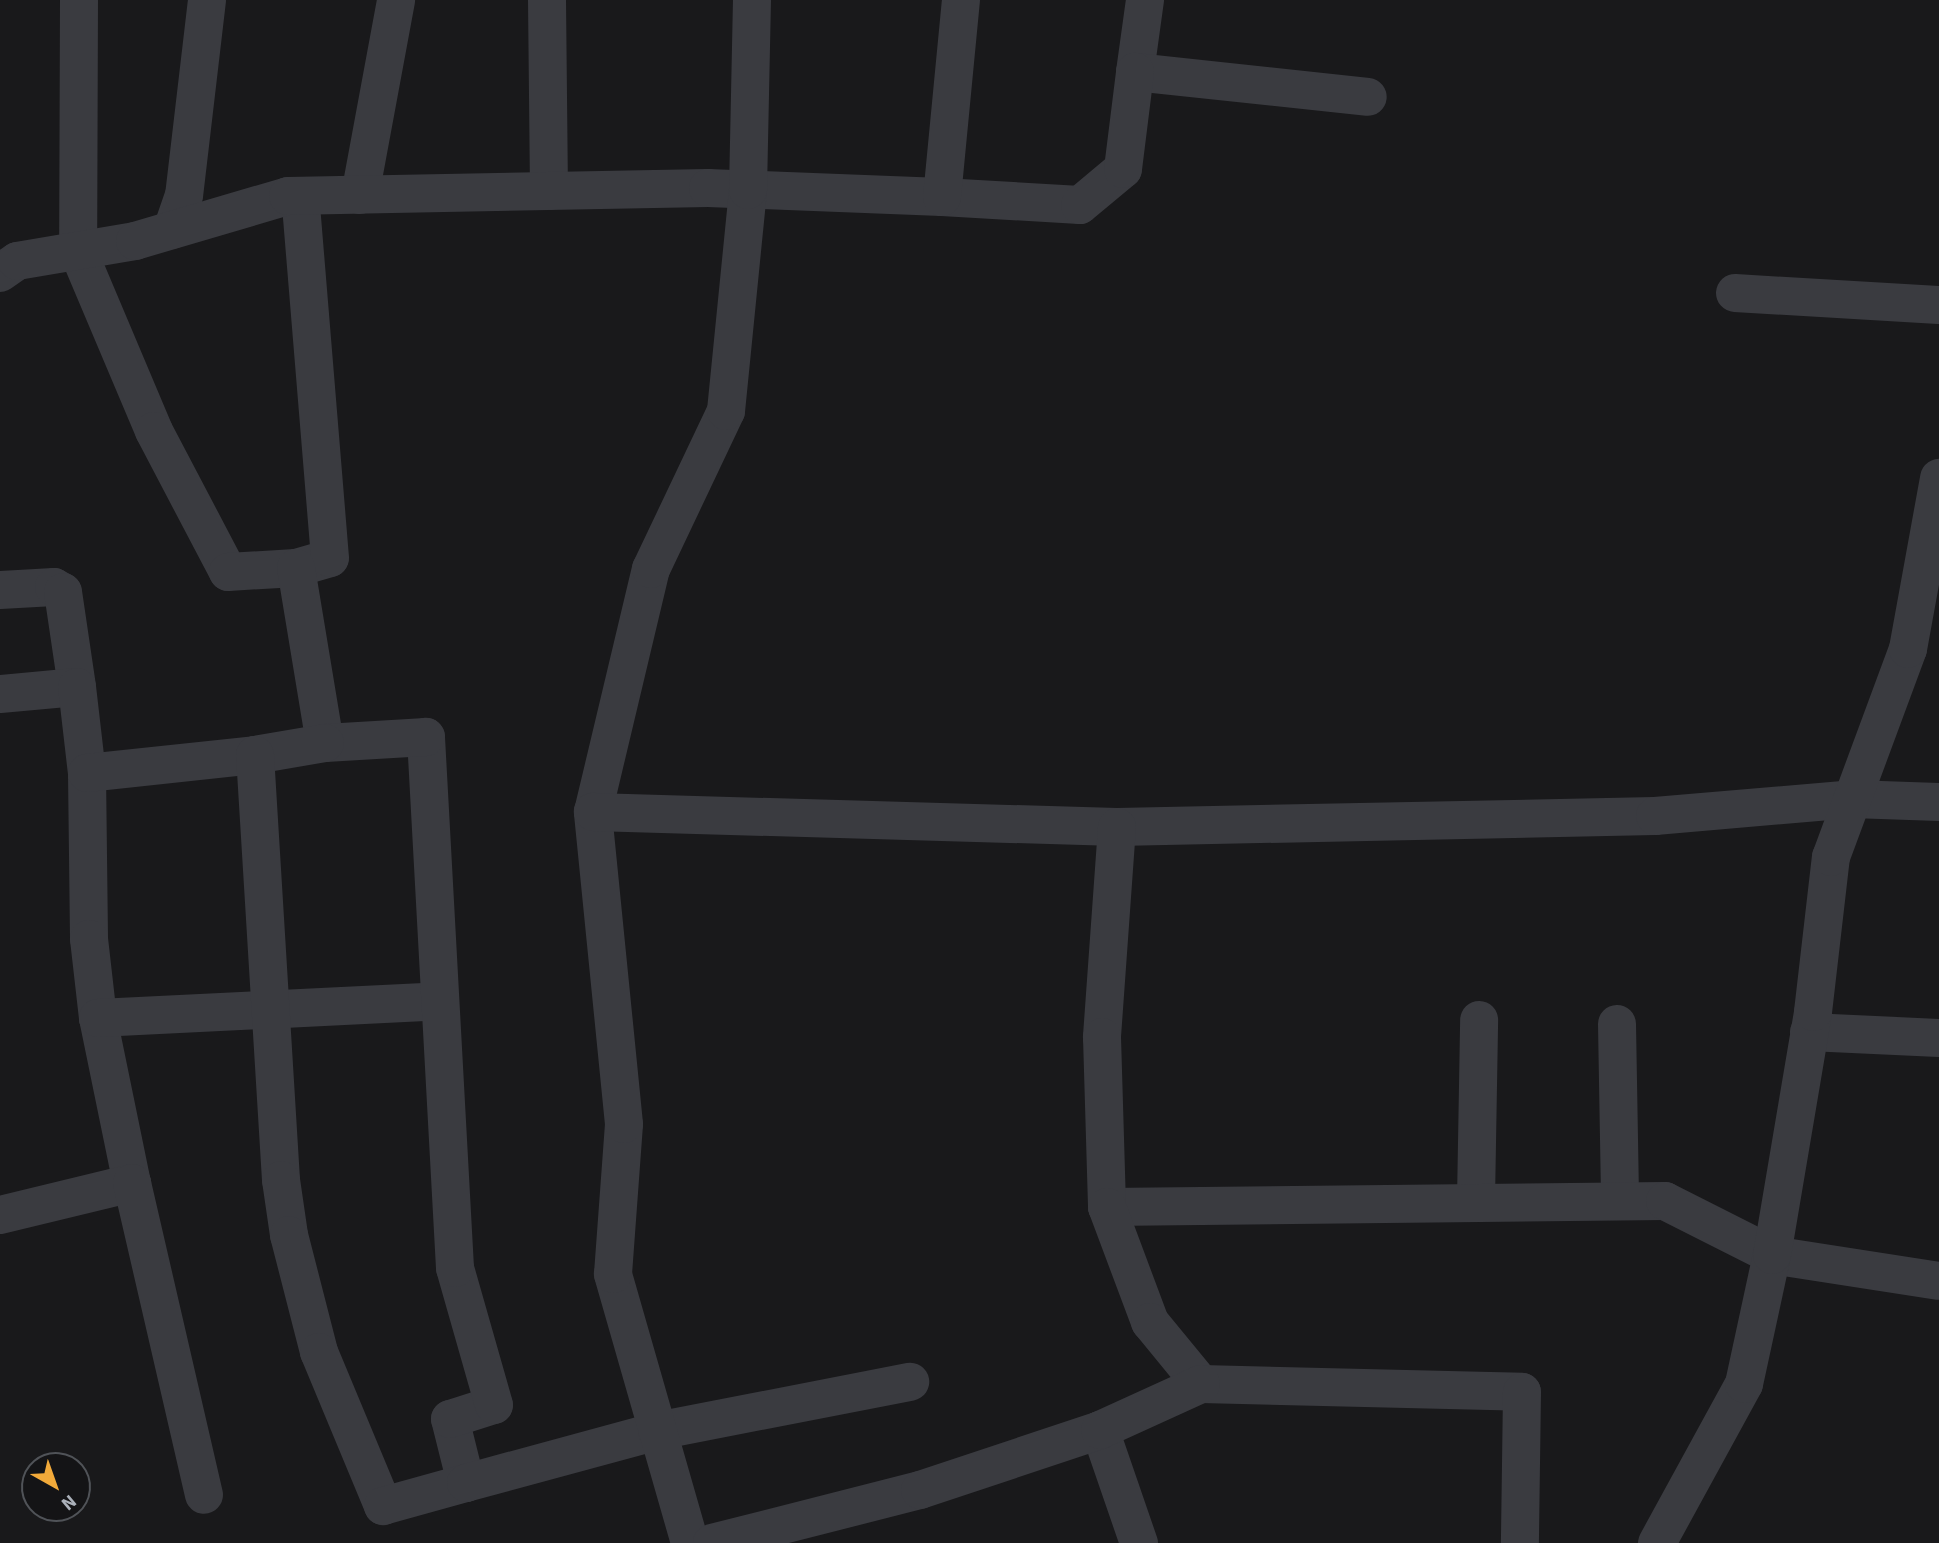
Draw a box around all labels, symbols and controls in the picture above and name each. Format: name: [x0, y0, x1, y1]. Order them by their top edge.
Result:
north arrow: [21, 1452, 91, 1522]
text: N: [55, 1488, 82, 1516]

